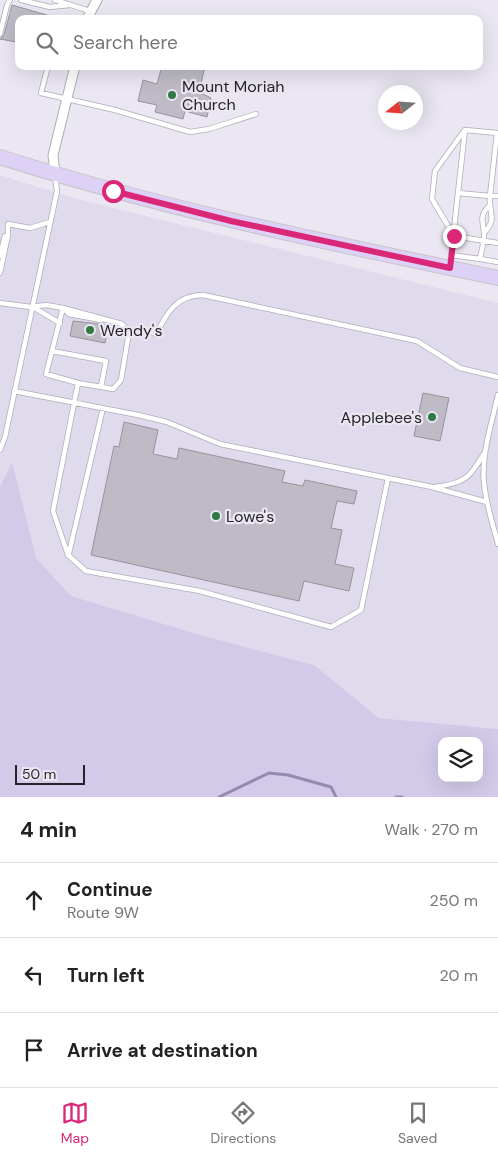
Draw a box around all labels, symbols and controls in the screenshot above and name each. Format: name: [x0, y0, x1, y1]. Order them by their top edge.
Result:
search box: [15, 15, 483, 70]
icon: search: [33, 29, 61, 57]
text: Search here: [73, 30, 178, 55]
place label: Mount Moriah Church: [182, 76, 284, 115]
north arrow: [378, 85, 423, 130]
marker: Mount Moriah Church: [166, 89, 178, 101]
route start: [102, 180, 125, 203]
route end: [443, 225, 466, 248]
place label: Wendy's: [100, 320, 162, 341]
marker: Wendy's: [84, 324, 96, 336]
place label: Applebee's: [341, 407, 422, 428]
marker: Applebee's: [426, 411, 438, 423]
place label: Lowe's: [226, 506, 274, 527]
marker: Lowe's: [210, 510, 222, 522]
map controls: [438, 737, 483, 782]
button: layers: [438, 737, 483, 782]
scale bar: [15, 762, 85, 785]
text: 50 m: [22, 765, 56, 783]
text: 4 min: [20, 816, 77, 844]
text: Walk · 270 m: [385, 819, 478, 840]
text: Continue: [67, 877, 153, 902]
icon: ahead: [20, 886, 48, 914]
text: 250 m: [430, 890, 478, 911]
text: Route 9W: [67, 902, 139, 923]
icon: left: [20, 961, 48, 989]
text: Turn left: [67, 963, 145, 988]
text: 20 m: [439, 965, 478, 986]
icon: arrive: [20, 1036, 48, 1064]
text: Arrive at destination: [67, 1038, 258, 1063]
tab: Map: [61, 1099, 89, 1147]
tab: Directions: [211, 1099, 276, 1147]
tab: Saved: [398, 1099, 437, 1147]

